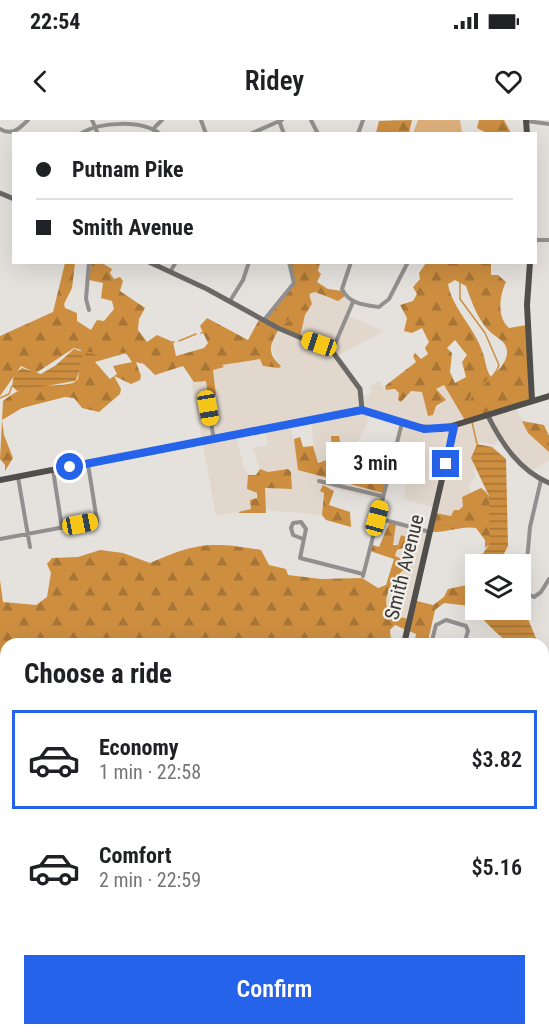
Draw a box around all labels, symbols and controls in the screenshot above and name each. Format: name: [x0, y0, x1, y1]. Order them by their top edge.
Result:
text: 22:54: [30, 9, 81, 34]
icon: back: [24, 65, 57, 98]
text: Ridey: [245, 65, 304, 97]
icon: heart: [492, 65, 525, 98]
text: Putnam Pike: [72, 157, 184, 182]
text: Smith Avenue: [72, 215, 193, 240]
car: [299, 330, 339, 358]
car: [196, 389, 220, 427]
callout: 3 min: [326, 443, 425, 485]
route end: [432, 450, 459, 477]
text: 3 min: [353, 451, 398, 475]
route start: [56, 453, 83, 480]
car: [364, 498, 390, 538]
car: [61, 512, 99, 536]
street label: Smith Avenue: [379, 512, 429, 622]
map controls: [465, 554, 531, 620]
button: layers: [465, 554, 531, 620]
text: Choose a ride: [24, 658, 172, 690]
icon: car: [27, 733, 81, 787]
text: Economy: [99, 735, 179, 760]
text: $3.82: [471, 747, 522, 772]
text: 1 min · 22:58: [99, 760, 201, 784]
icon: car: [27, 841, 81, 895]
text: Comfort: [99, 843, 172, 868]
text: $5.16: [471, 855, 522, 880]
text: 2 min · 22:59: [99, 868, 201, 892]
button: Confirm: [24, 955, 525, 1024]

